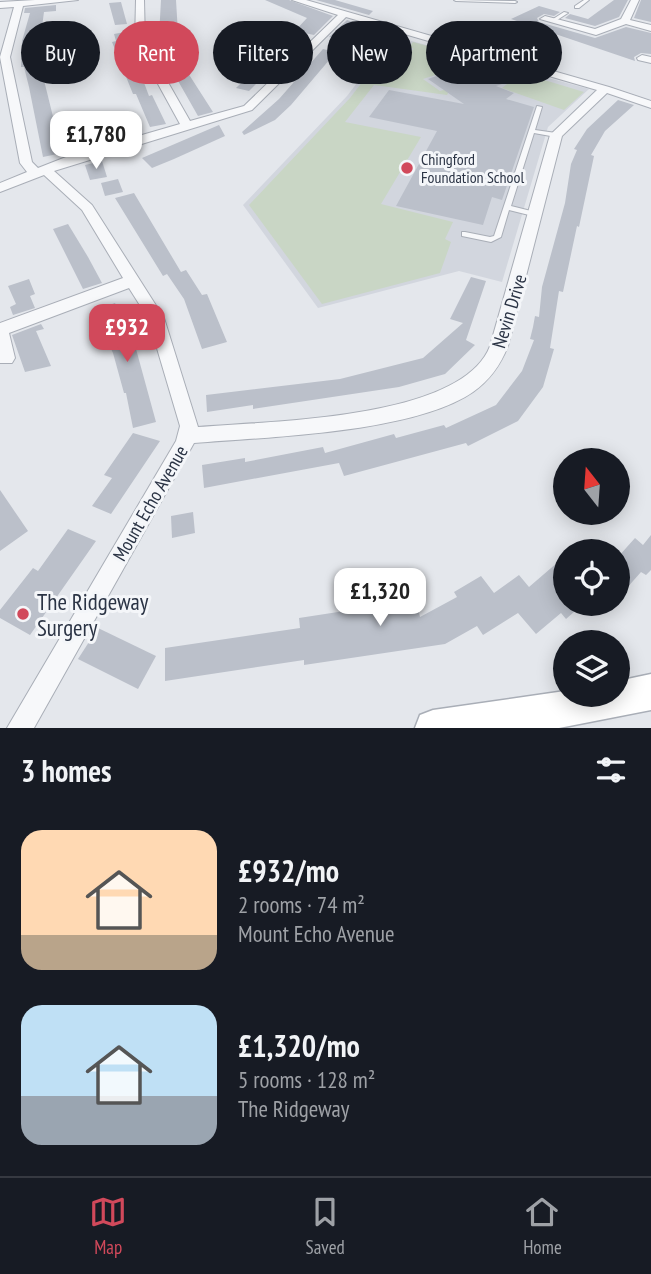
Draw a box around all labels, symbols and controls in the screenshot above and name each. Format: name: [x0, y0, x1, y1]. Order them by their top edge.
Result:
chip: Buy: [21, 21, 100, 84]
chip: Rent: [114, 21, 199, 84]
chip: Filters: [213, 21, 313, 84]
chip: New: [327, 21, 412, 84]
chip: Apartment: [426, 21, 562, 84]
pin: £1,780: [39, 111, 153, 171]
text: £1,780: [66, 119, 126, 148]
place label: Chingford Foundation School: [421, 149, 524, 187]
marker: Chingford Foundation School: [399, 160, 415, 176]
street label: Nevin Drive: [486, 271, 532, 351]
pin: £932: [86, 304, 168, 364]
text: £932: [105, 312, 149, 341]
street label: Mount Echo Avenue: [107, 441, 193, 565]
north arrow: [553, 448, 630, 525]
map controls: [553, 448, 630, 707]
button: locate: [553, 539, 630, 616]
pin: £1,320: [323, 568, 437, 628]
text: £1,320: [350, 576, 410, 605]
place label: The Ridgeway Surgery: [37, 587, 149, 642]
marker: The Ridgeway Surgery: [15, 606, 31, 622]
button: layers: [553, 630, 630, 707]
text: 3 homes: [21, 751, 112, 790]
icon: filters: [592, 751, 630, 789]
text: £932/mo: [238, 851, 339, 890]
icon: home: [77, 858, 161, 942]
text: 2 rooms · 74 m²: [238, 890, 365, 919]
text: Mount Echo Avenue: [238, 919, 394, 948]
text: £1,320/mo: [238, 1026, 360, 1065]
icon: home: [77, 1033, 161, 1117]
text: 5 rooms · 128 m²: [238, 1065, 375, 1094]
text: The Ridgeway: [238, 1094, 349, 1123]
tab: Map: [89, 1193, 127, 1259]
tab: Saved: [306, 1193, 345, 1259]
tab: Home: [523, 1193, 562, 1259]

